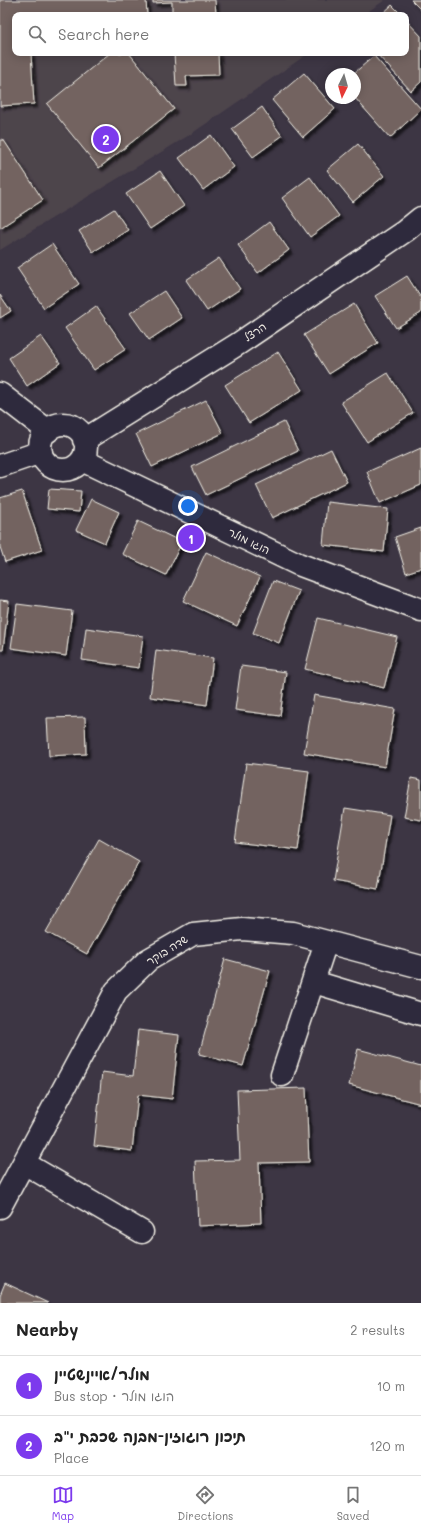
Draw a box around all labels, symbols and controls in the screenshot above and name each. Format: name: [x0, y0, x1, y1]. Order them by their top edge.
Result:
search box: [12, 12, 409, 56]
icon: search: [26, 23, 48, 45]
text: Search here: [58, 24, 149, 44]
north arrow: [325, 68, 361, 104]
pin: 2: [93, 124, 119, 154]
street label: הרצל: [240, 319, 269, 345]
your location: [178, 496, 198, 516]
pin: 1: [178, 523, 204, 553]
street label: הוגו מולר: [226, 524, 273, 557]
street label: שדה בוקר: [143, 931, 191, 968]
text: Nearby: [16, 1318, 78, 1340]
text: 2 results: [350, 1321, 405, 1338]
text: מולר/איינשטיין: [54, 1364, 150, 1384]
text: 1: [26, 1377, 32, 1394]
text: 10 m: [377, 1377, 405, 1394]
text: Bus stop · הוגו מולר: [54, 1387, 174, 1404]
text: תיכון רוגוזין-מבנה שכבת י"ב: [54, 1426, 246, 1446]
text: 2: [25, 1437, 33, 1454]
text: 120 m: [369, 1437, 405, 1454]
text: Place: [54, 1449, 89, 1466]
tab: Map: [52, 1484, 74, 1523]
tab: Directions: [177, 1484, 233, 1523]
tab: Saved: [337, 1484, 369, 1523]

